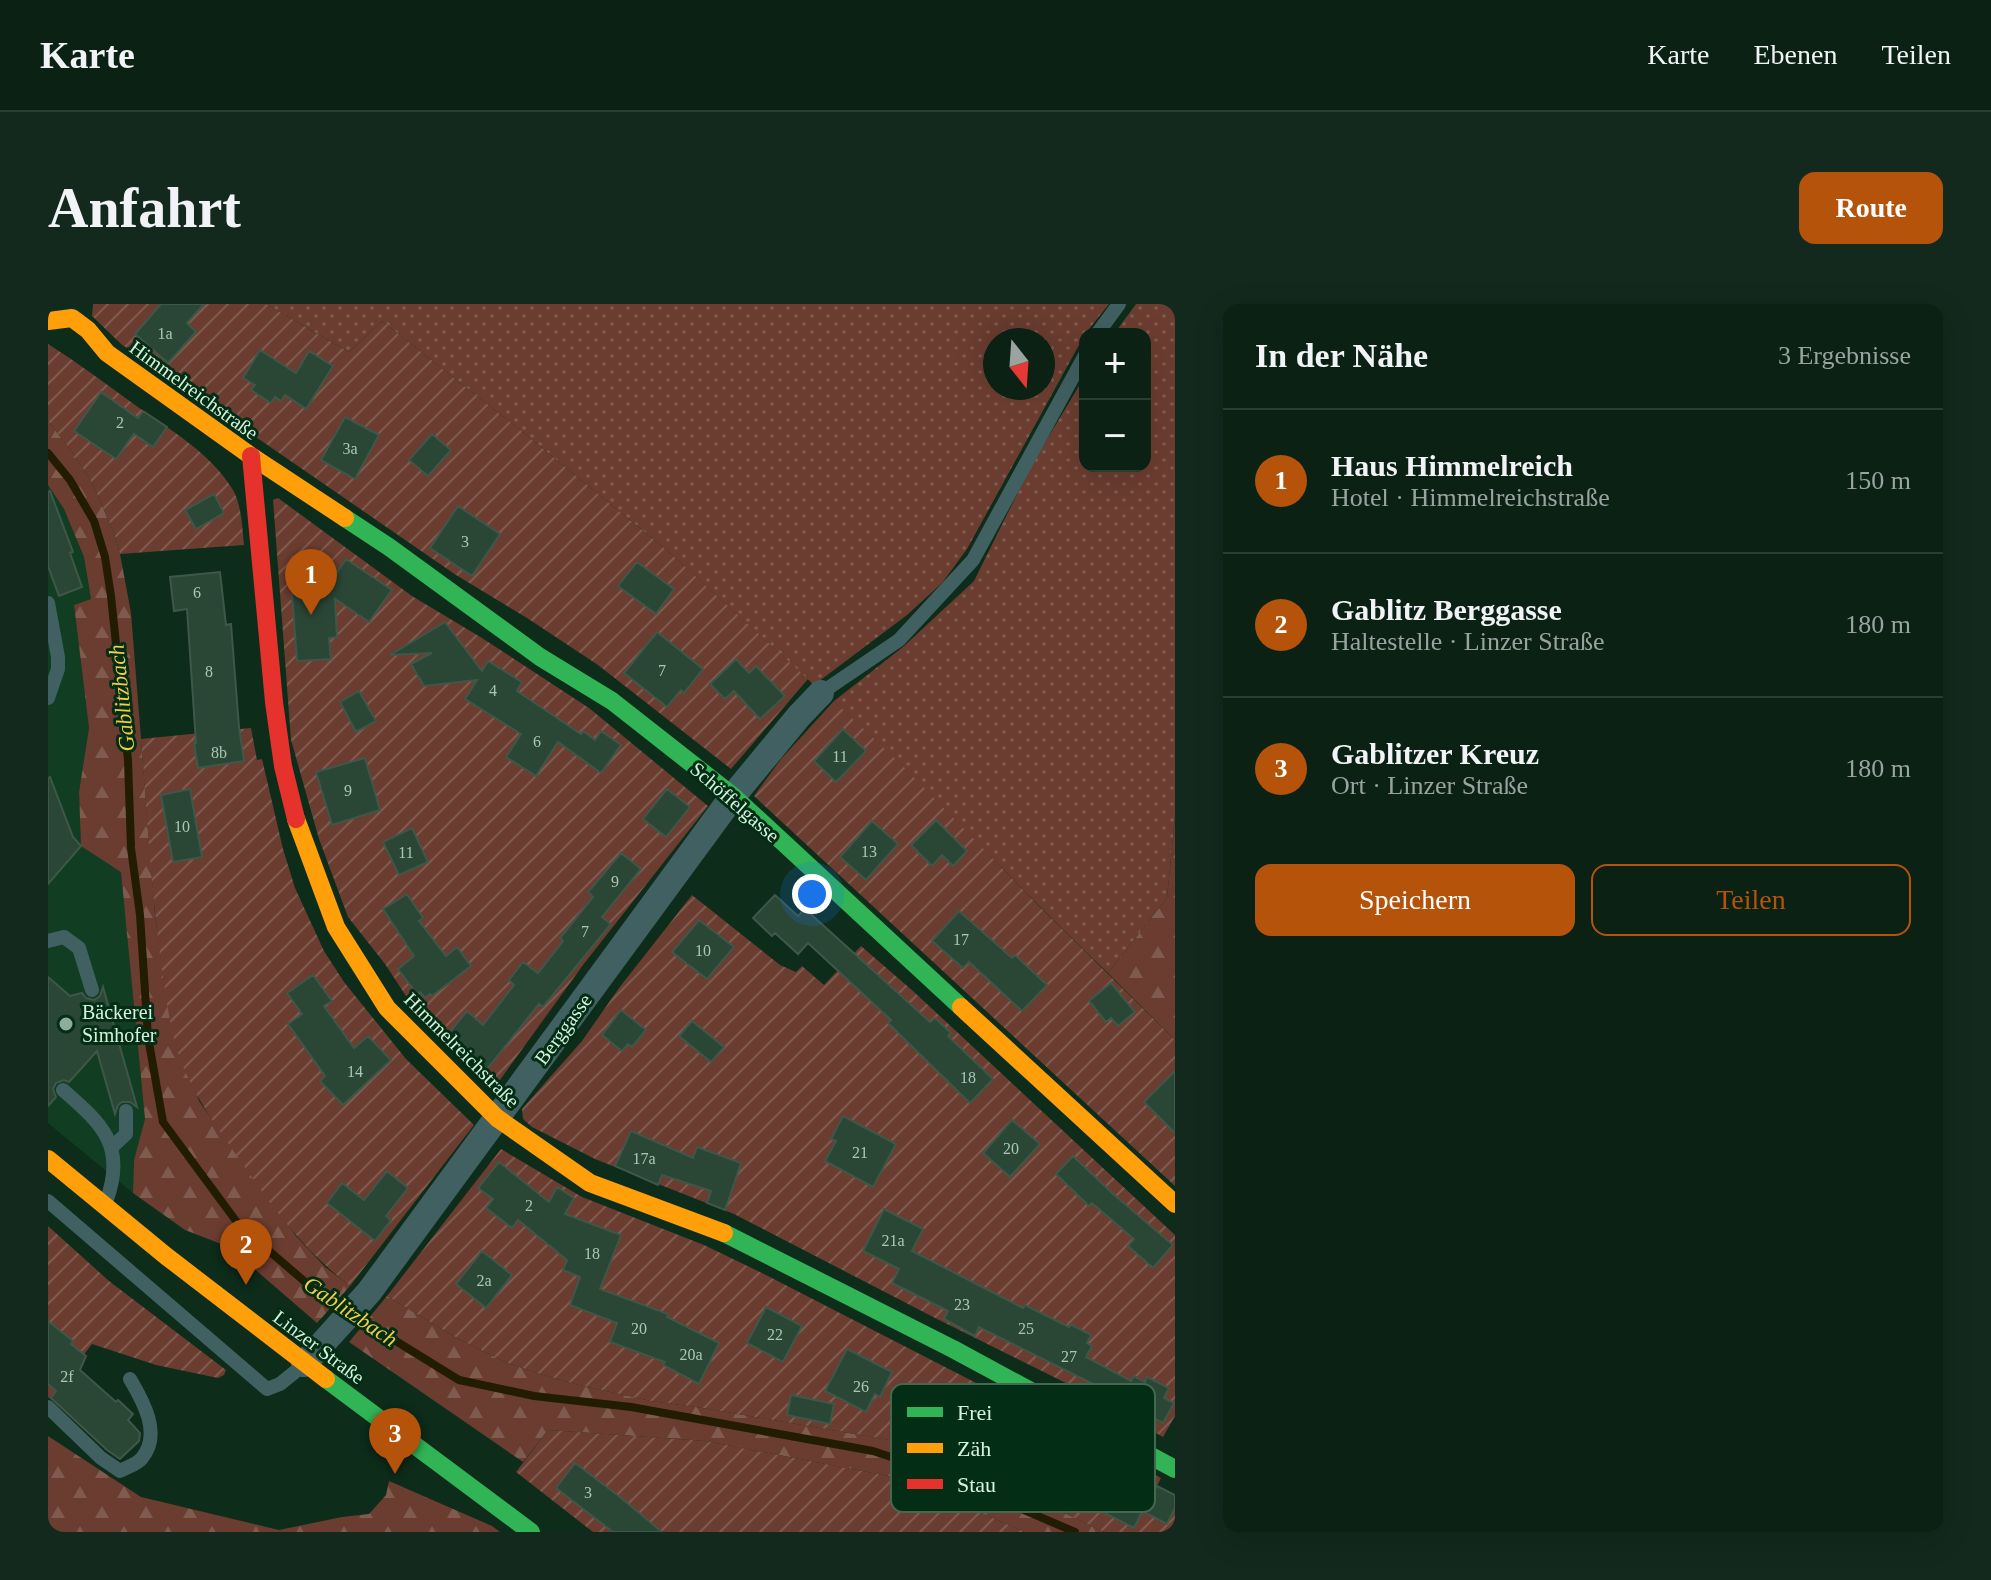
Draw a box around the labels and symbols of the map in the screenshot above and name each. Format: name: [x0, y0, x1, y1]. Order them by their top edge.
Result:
house number: 1a: [157, 325, 173, 342]
north arrow: [983, 328, 1055, 400]
street label: Himmelreichstraße: [126, 336, 263, 444]
house number: 2: [116, 414, 124, 431]
house number: 3a: [342, 440, 358, 457]
house number: 3: [461, 533, 469, 550]
pin: 1: [285, 549, 337, 615]
house number: 6: [193, 584, 201, 601]
water label: Gablitzbach: [103, 643, 140, 753]
house number: 7: [658, 662, 666, 679]
house number: 8: [205, 663, 213, 680]
house number: 4: [489, 682, 497, 699]
house number: 6: [533, 733, 541, 750]
house number: 8b: [211, 744, 227, 761]
house number: 11: [832, 748, 848, 765]
street label: Schöffelgasse: [685, 757, 784, 847]
house number: 9: [344, 782, 352, 799]
house number: 10: [174, 818, 190, 835]
house number: 13: [861, 843, 877, 860]
house number: 11: [398, 844, 414, 861]
house number: 9: [611, 873, 619, 890]
your location: [792, 874, 832, 914]
house number: 7: [581, 923, 589, 940]
house number: 17: [953, 931, 969, 948]
house number: 10: [695, 942, 711, 959]
street label: Himmelreichstraße: [400, 988, 524, 1112]
street label: Berggasse: [530, 989, 597, 1069]
place label: Bäckerei Simhofer: [82, 1001, 157, 1046]
marker: Bäckerei Simhofer: [57, 1015, 75, 1033]
house number: 14: [347, 1063, 363, 1080]
house number: 18: [960, 1069, 976, 1086]
house number: 20: [1003, 1140, 1019, 1157]
house number: 21: [852, 1144, 868, 1161]
house number: 17a: [632, 1150, 656, 1167]
house number: 2: [525, 1197, 533, 1214]
pin: 2: [220, 1219, 272, 1285]
house number: 21a: [881, 1232, 905, 1249]
house number: 18: [584, 1245, 600, 1262]
water label: Gablitzbach: [299, 1271, 402, 1352]
house number: 2a: [476, 1272, 492, 1289]
house number: 23: [954, 1296, 970, 1313]
street label: Linzer Straße: [269, 1306, 369, 1388]
house number: 20: [631, 1320, 647, 1337]
house number: 25: [1018, 1320, 1034, 1337]
house number: 22: [767, 1326, 783, 1343]
house number: 20a: [679, 1346, 703, 1363]
house number: 27: [1061, 1348, 1077, 1365]
house number: 2f: [60, 1368, 74, 1385]
house number: 26: [853, 1378, 869, 1395]
legend: [891, 1384, 1155, 1512]
text: Frei: [957, 1400, 992, 1425]
pin: 3: [369, 1408, 421, 1474]
text: Zäh: [957, 1436, 991, 1461]
text: Stau: [957, 1472, 996, 1497]
house number: 3: [584, 1484, 592, 1501]

